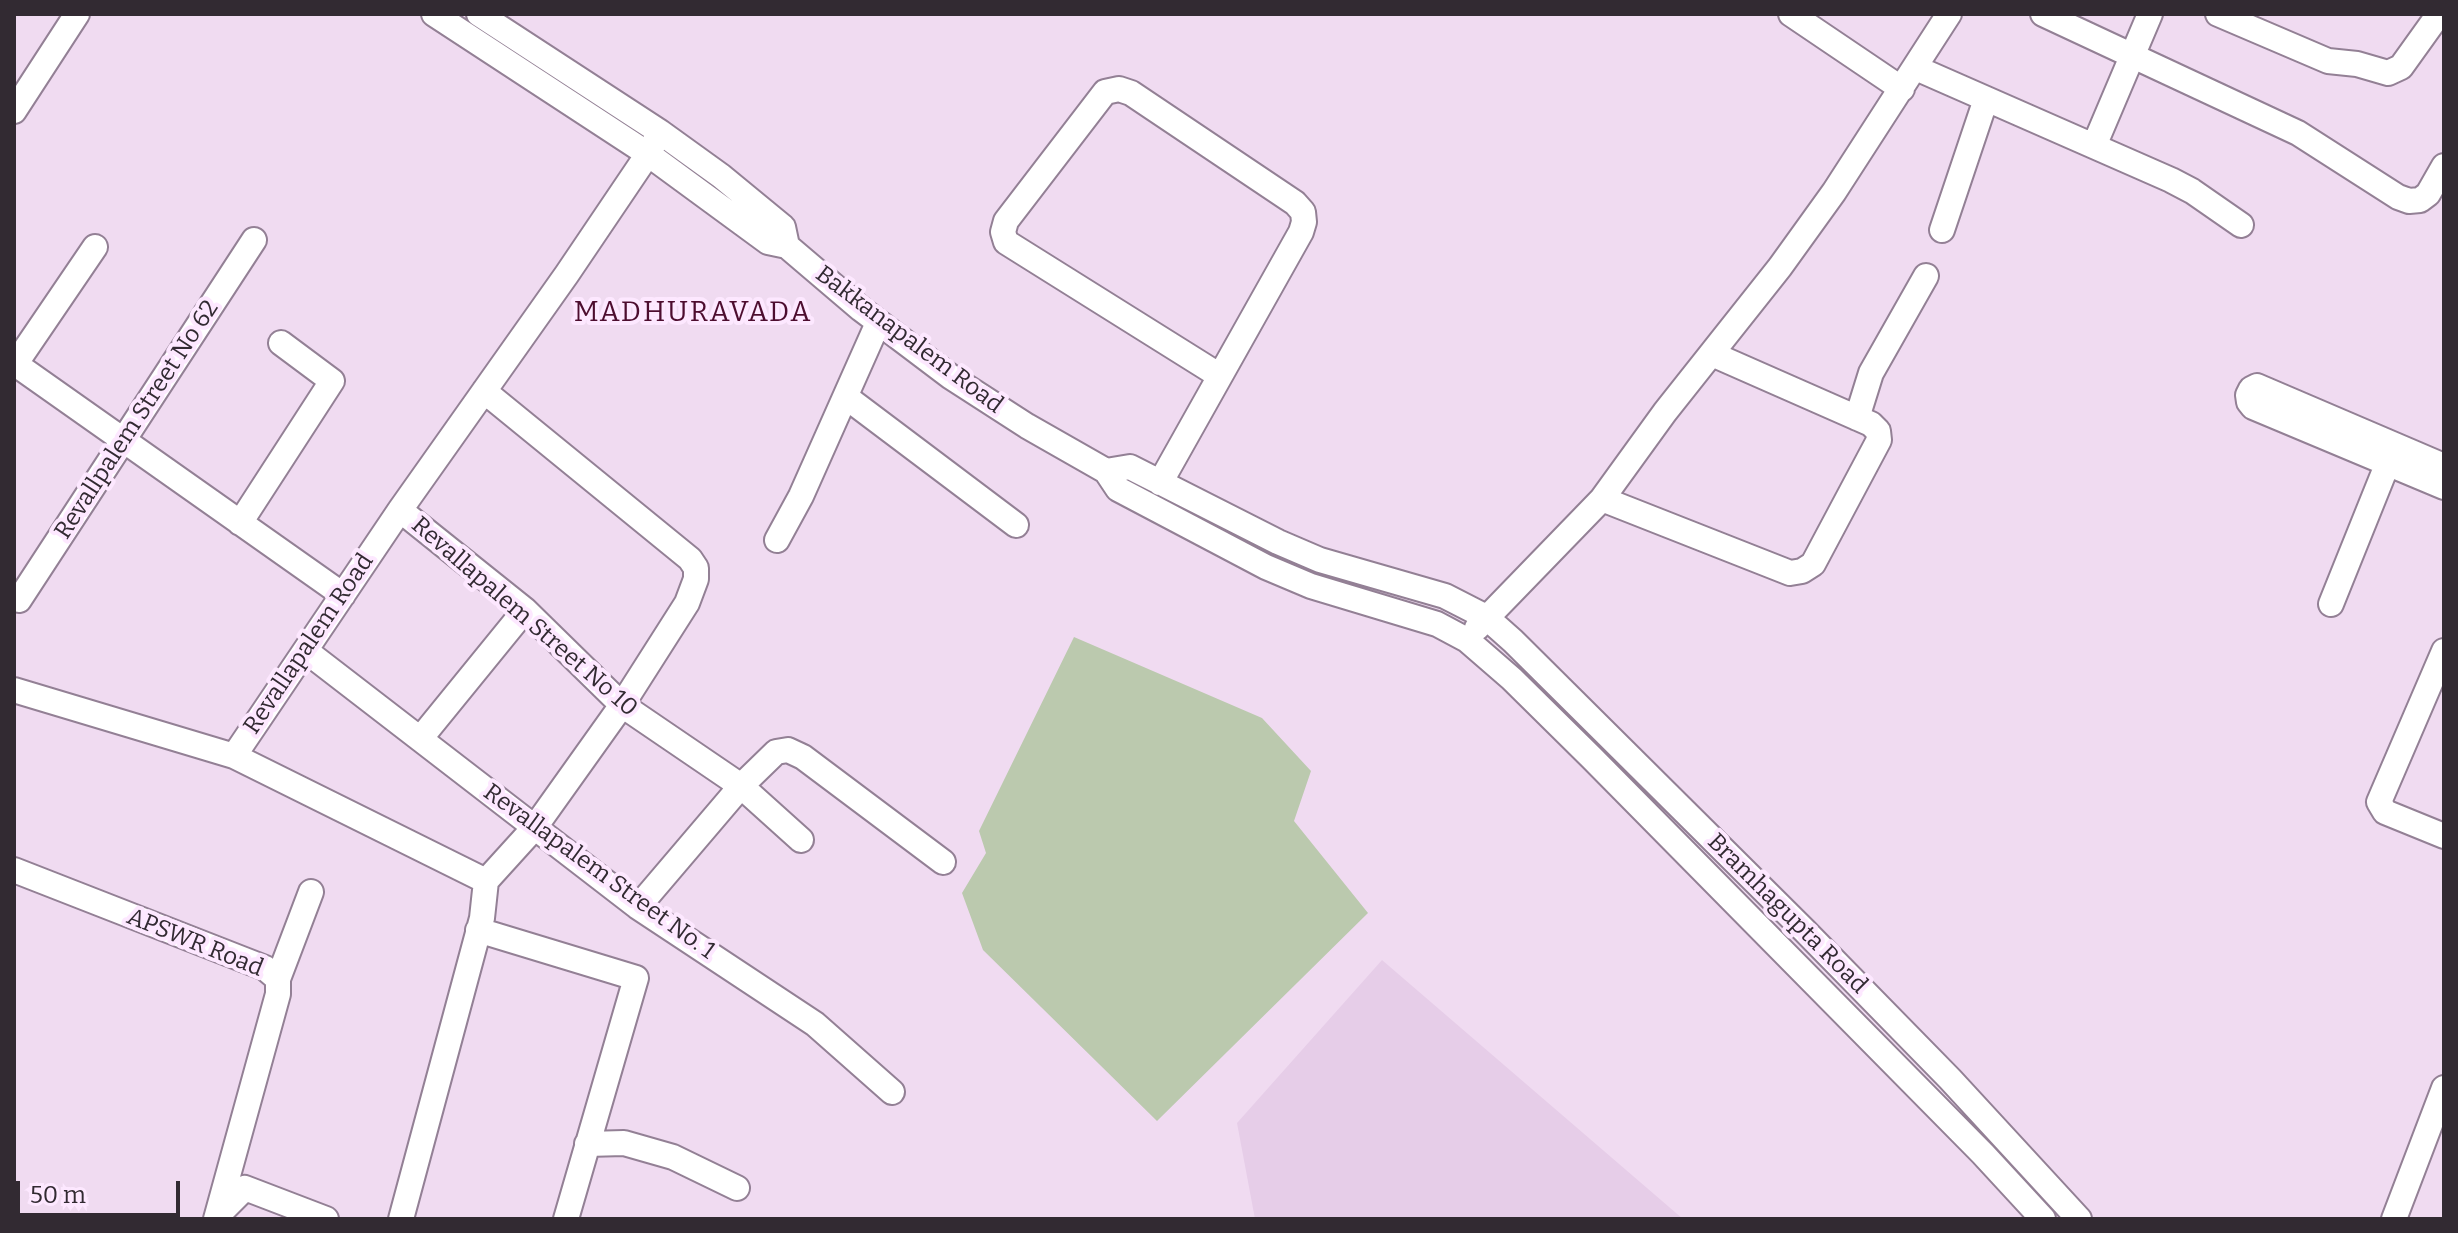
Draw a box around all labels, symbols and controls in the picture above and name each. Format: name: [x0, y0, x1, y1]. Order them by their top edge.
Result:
street label: Bakkanapalem Road: [810, 260, 1008, 420]
street label: Revallpalem Street No 62: [49, 295, 225, 545]
district label: MADHURAVADA: [574, 296, 812, 330]
street label: Revallapalem Street No 10: [405, 511, 643, 723]
street label: Revallapalem Road: [238, 548, 380, 740]
street label: Revallapalem Street No. 1: [478, 778, 720, 966]
street label: Bramhagupta Road: [1701, 828, 1873, 1000]
street label: APSWR Road: [123, 903, 267, 983]
scale bar: [20, 1165, 184, 1215]
text: 50 m: [30, 1181, 86, 1209]

